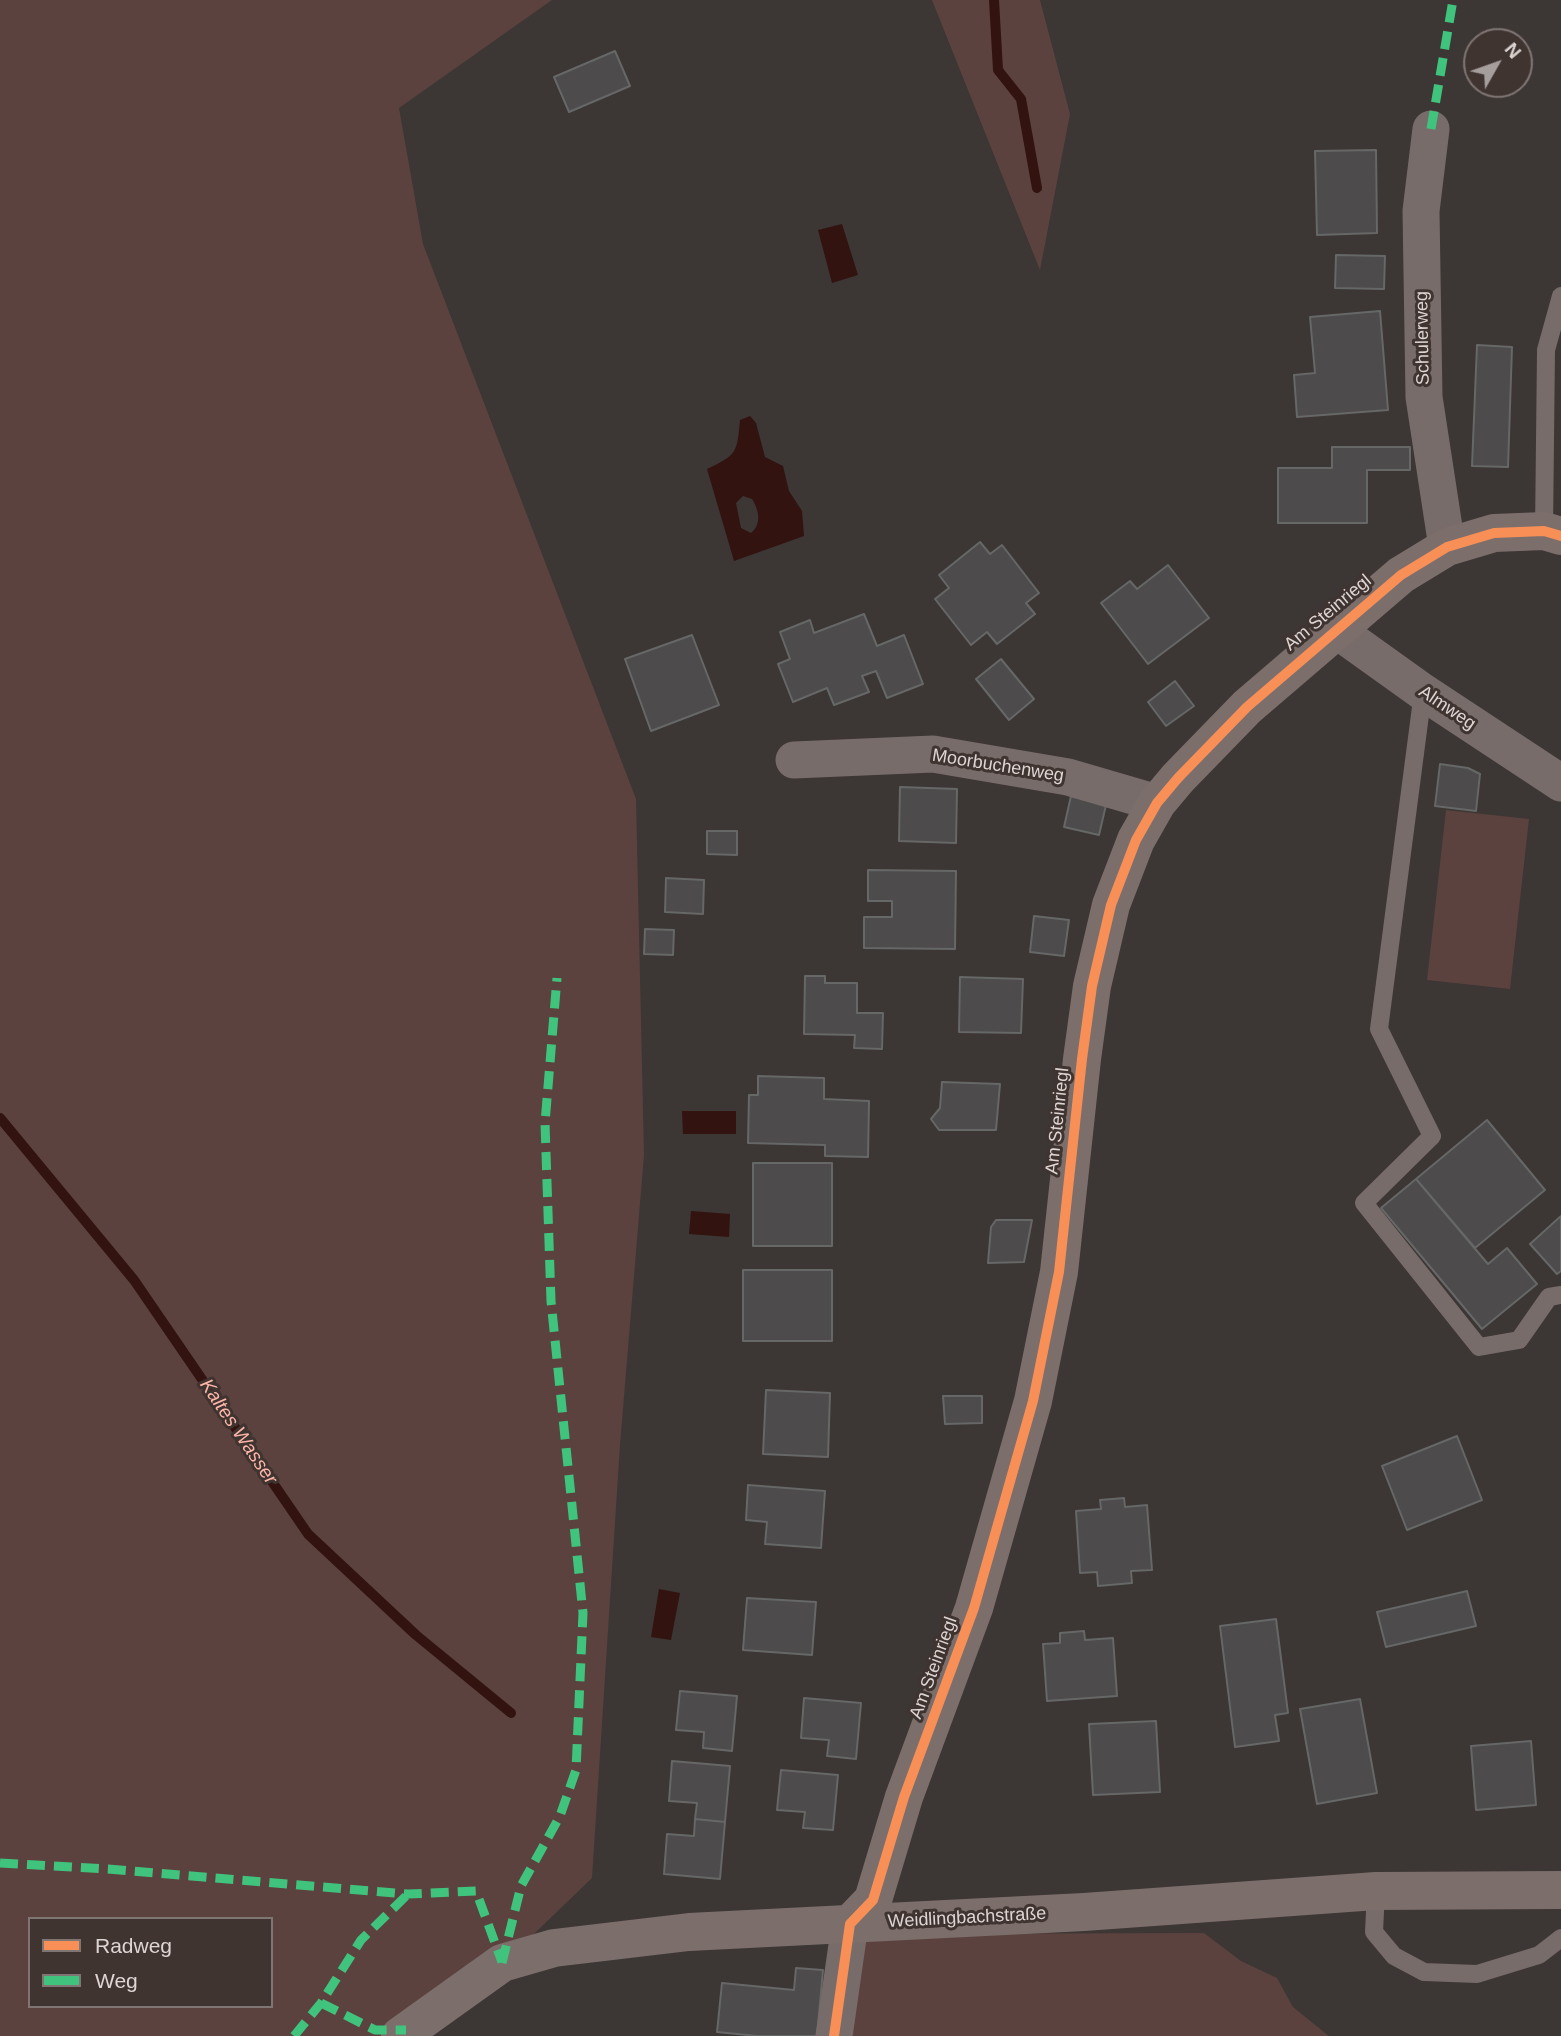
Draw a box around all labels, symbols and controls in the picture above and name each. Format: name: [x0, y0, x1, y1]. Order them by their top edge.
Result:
north arrow: [1463, 28, 1533, 98]
text: N: [1500, 38, 1525, 62]
street label: Schulerweg: [1411, 291, 1435, 385]
street label: Am Steinriegl: [1280, 570, 1376, 656]
street label: Almweg: [1414, 681, 1480, 735]
street label: Moorbuchenweg: [931, 745, 1065, 787]
street label: Am Steinriegl: [1042, 1067, 1074, 1175]
water label: Kaltes Wasser: [194, 1375, 282, 1489]
street label: Am Steinriegl: [906, 1614, 962, 1722]
street label: Weidlingbachstraße: [887, 1903, 1047, 1933]
legend: [28, 1917, 273, 2008]
text: Radweg: [95, 1934, 172, 1957]
text: Weg: [95, 1969, 138, 1992]

